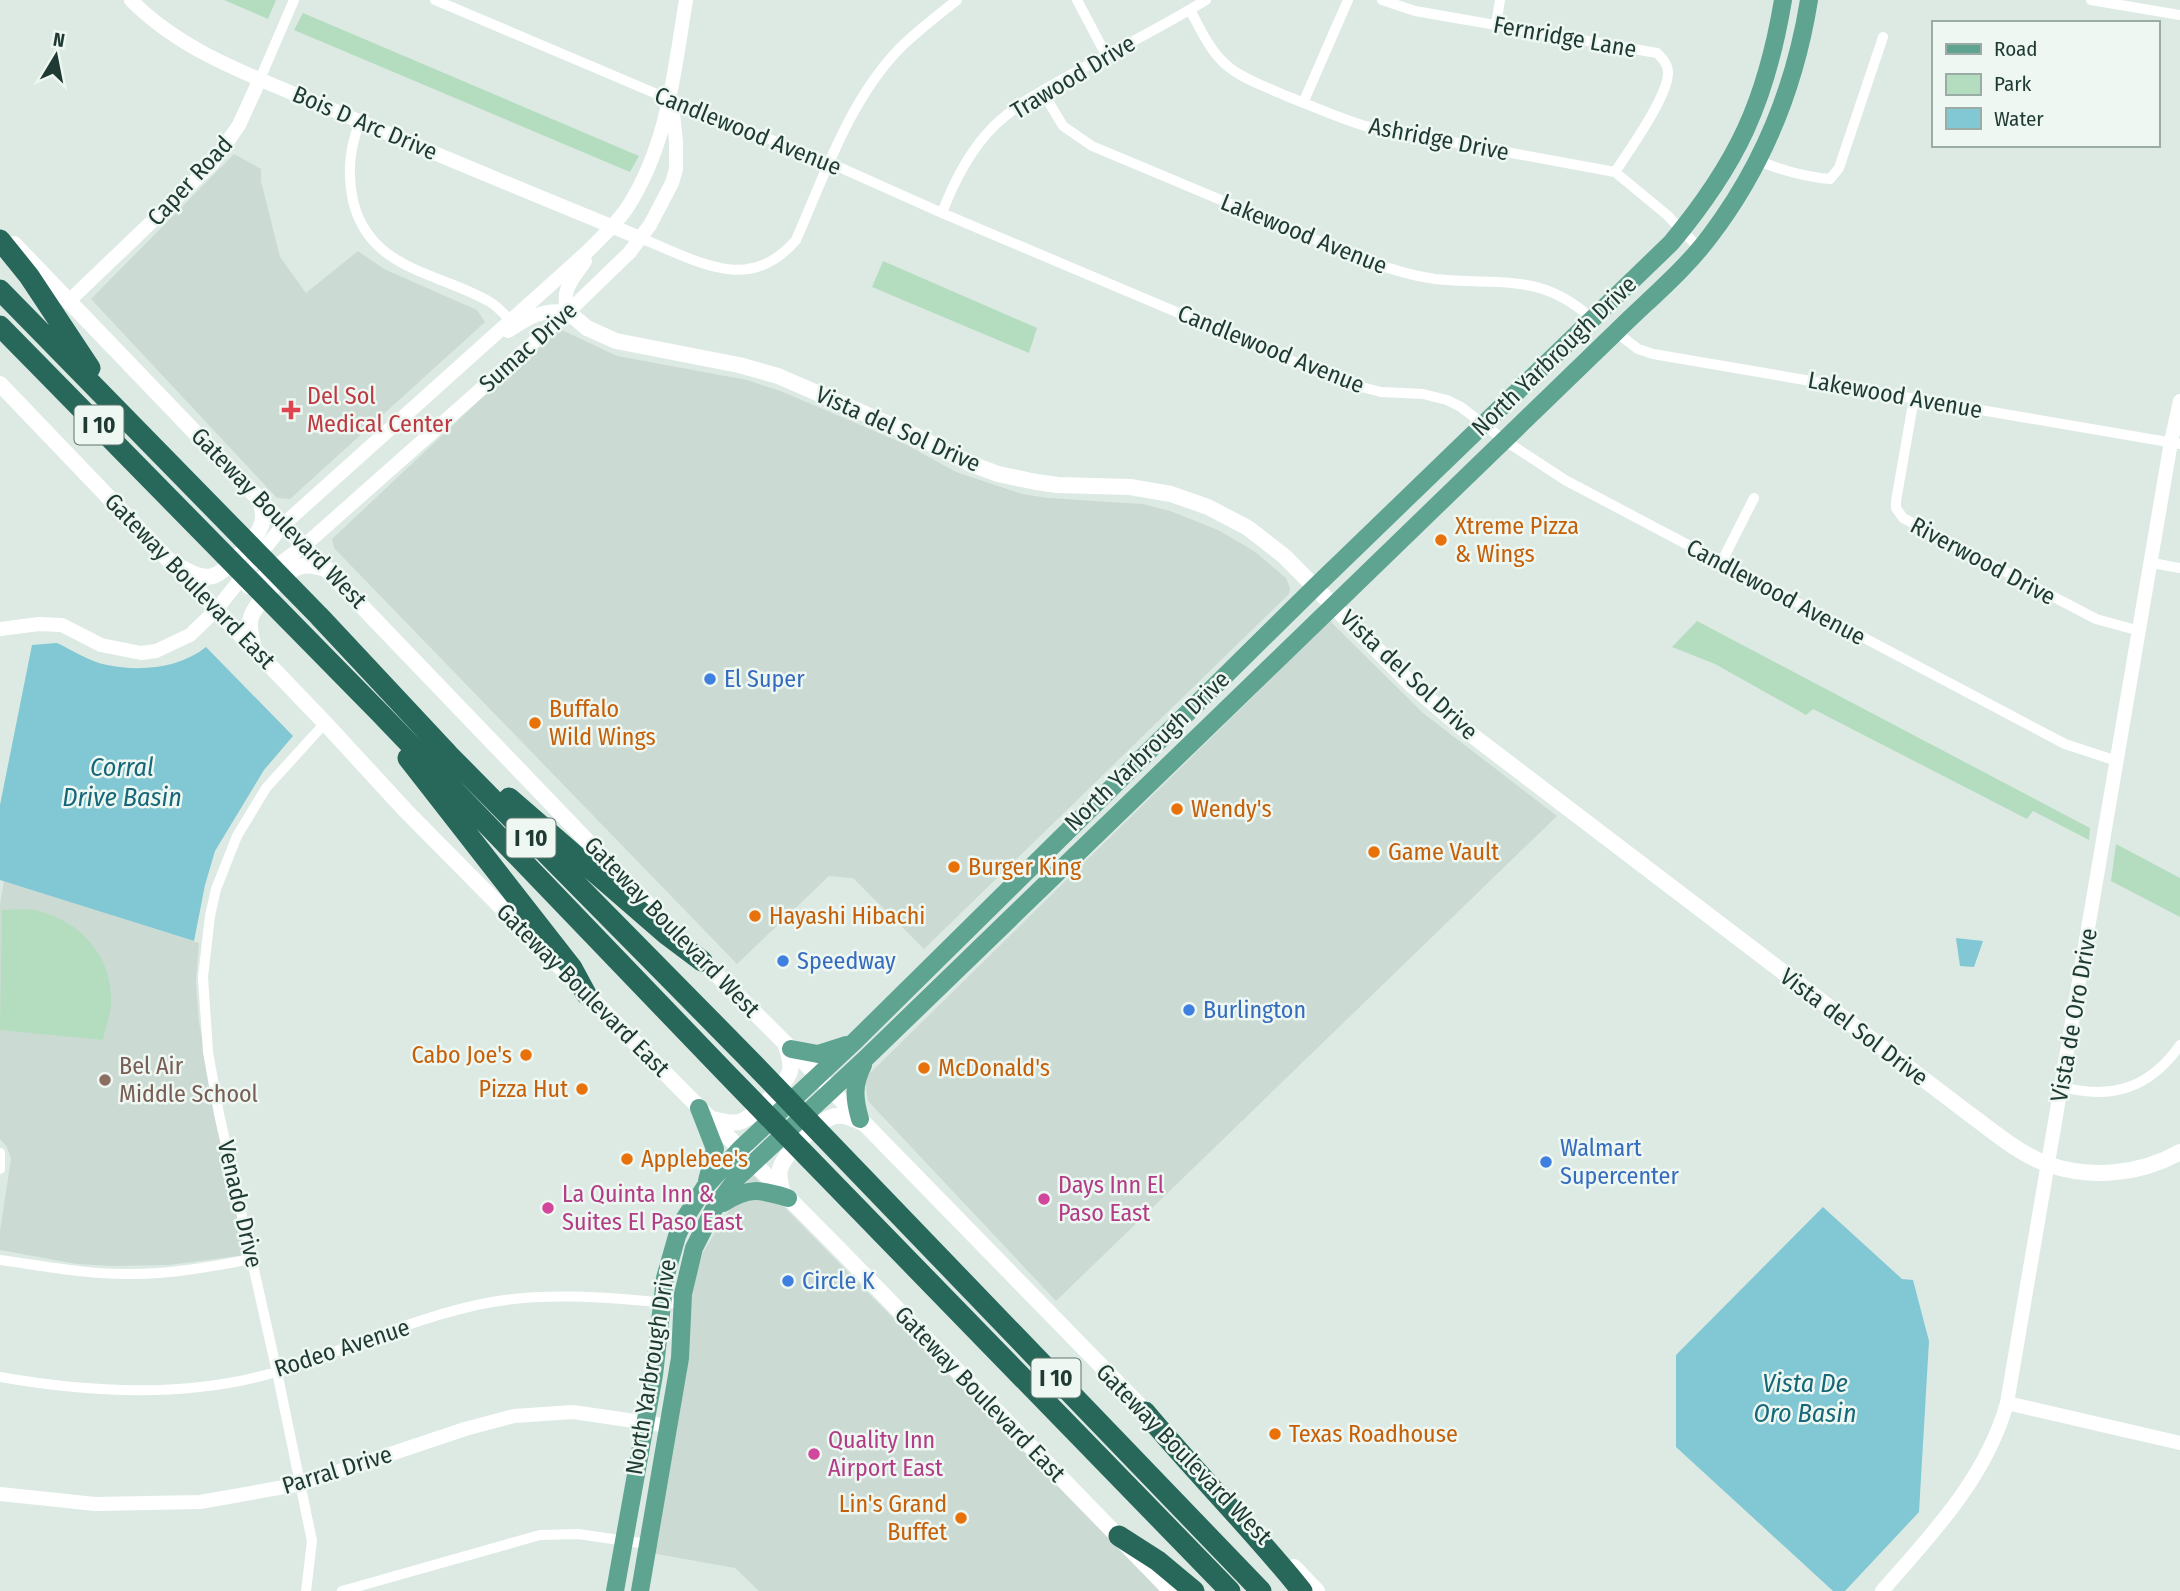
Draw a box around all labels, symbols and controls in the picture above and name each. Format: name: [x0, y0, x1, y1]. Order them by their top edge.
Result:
street label: Fernridge Lane: [1491, 11, 1639, 63]
north arrow: [21, 21, 91, 91]
legend: [1932, 21, 2159, 147]
text: N: [51, 27, 66, 52]
street label: Trawood Drive: [1006, 29, 1140, 125]
text: Road: [1994, 36, 2038, 62]
text: Park: [1994, 71, 2032, 97]
street label: Bois D Arc Drive: [288, 80, 442, 166]
street label: Candlewood Avenue: [651, 81, 845, 181]
text: Water: [1994, 106, 2044, 132]
street label: Ashridge Drive: [1367, 112, 1511, 166]
street label: Caper Road: [142, 130, 238, 232]
street label: Lakewood Avenue: [1217, 188, 1391, 280]
street label: North Yarbrough Drive: [1466, 270, 1642, 442]
street label: Sumac Drive: [474, 296, 582, 398]
street label: Candlewood Avenue: [1174, 299, 1368, 399]
street label: Lakewood Avenue: [1806, 366, 1984, 424]
street label: Vista del Sol Drive: [811, 380, 985, 478]
place label: Del Sol Medical Center: [307, 382, 453, 438]
marker: Del Sol Medical Center: [281, 400, 301, 420]
road number: I 10: [74, 406, 124, 444]
street label: Gateway Boulevard West: [185, 422, 373, 614]
street label: Gateway Boulevard East: [99, 487, 281, 675]
street label: Riverwood Drive: [1906, 511, 2060, 611]
place label: Xtreme Pizza & Wings: [1455, 512, 1579, 568]
marker: Xtreme Pizza & Wings: [1433, 532, 1449, 548]
street label: Candlewood Avenue: [1682, 533, 1870, 651]
street label: Vista del Sol Drive: [1335, 604, 1483, 746]
place label: El Super: [724, 665, 805, 693]
street label: North Yarbrough Drive: [1059, 665, 1235, 837]
marker: El Super: [702, 671, 718, 687]
place label: Buffalo Wild Wings: [549, 695, 656, 751]
marker: Buffalo Wild Wings: [527, 715, 543, 731]
water label: Corral Drive Basin: [62, 752, 182, 813]
place label: Wendy's: [1191, 795, 1272, 823]
marker: Wendy's: [1169, 801, 1185, 817]
road number: I 10: [506, 818, 556, 858]
street label: Gateway Boulevard West: [578, 831, 766, 1023]
place label: Game Vault: [1388, 838, 1499, 866]
marker: Game Vault: [1366, 844, 1382, 860]
place label: Burger King: [968, 853, 1082, 881]
marker: Burger King: [946, 859, 962, 875]
street label: Gateway Boulevard East: [491, 898, 675, 1082]
place label: Hayashi Hibachi: [769, 902, 925, 930]
marker: Hayashi Hibachi: [747, 908, 763, 924]
street label: Vista de Oro Drive: [2045, 926, 2103, 1104]
place label: Speedway: [797, 947, 896, 975]
marker: Speedway: [775, 953, 791, 969]
street label: Vista del Sol Drive: [1775, 962, 1933, 1092]
place label: Burlington: [1203, 996, 1306, 1024]
marker: Burlington: [1181, 1002, 1197, 1018]
place label: Cabo Joe's: [412, 1041, 512, 1069]
marker: Cabo Joe's: [518, 1047, 534, 1063]
place label: Bel Air Middle School: [119, 1052, 258, 1108]
place label: McDonald's: [938, 1054, 1050, 1082]
marker: McDonald's: [916, 1060, 932, 1076]
marker: Bel Air Middle School: [97, 1072, 113, 1088]
place label: Pizza Hut: [478, 1075, 568, 1103]
marker: Pizza Hut: [574, 1081, 590, 1097]
place label: Walmart Supercenter: [1560, 1134, 1679, 1190]
street label: Venado Drive: [212, 1138, 268, 1270]
place label: Applebee's: [641, 1145, 748, 1173]
marker: Applebee's: [619, 1151, 635, 1167]
marker: Walmart Supercenter: [1538, 1154, 1554, 1170]
place label: Days Inn El Paso East: [1058, 1171, 1164, 1227]
place label: La Quinta Inn & Suites El Paso East: [562, 1180, 743, 1236]
marker: Days Inn El Paso East: [1036, 1191, 1052, 1207]
marker: La Quinta Inn & Suites El Paso East: [540, 1200, 556, 1216]
street label: North Yarbrough Drive: [620, 1257, 682, 1477]
place label: Circle K: [802, 1267, 875, 1295]
marker: Circle K: [780, 1273, 796, 1289]
street label: Gateway Boulevard East: [889, 1300, 1071, 1488]
street label: Rodeo Avenue: [271, 1313, 413, 1383]
road number: I 10: [1032, 1358, 1080, 1398]
street label: Gateway Boulevard West: [1090, 1358, 1278, 1550]
water label: Vista De Oro Basin: [1754, 1368, 1857, 1429]
place label: Texas Roadhouse: [1289, 1420, 1458, 1448]
place label: Quality Inn Airport East: [828, 1426, 943, 1482]
marker: Texas Roadhouse: [1267, 1426, 1283, 1442]
street label: Parral Drive: [279, 1440, 395, 1500]
marker: Quality Inn Airport East: [806, 1446, 822, 1462]
place label: Lin's Grand Buffet: [839, 1490, 947, 1546]
marker: Lin's Grand Buffet: [953, 1510, 969, 1526]

